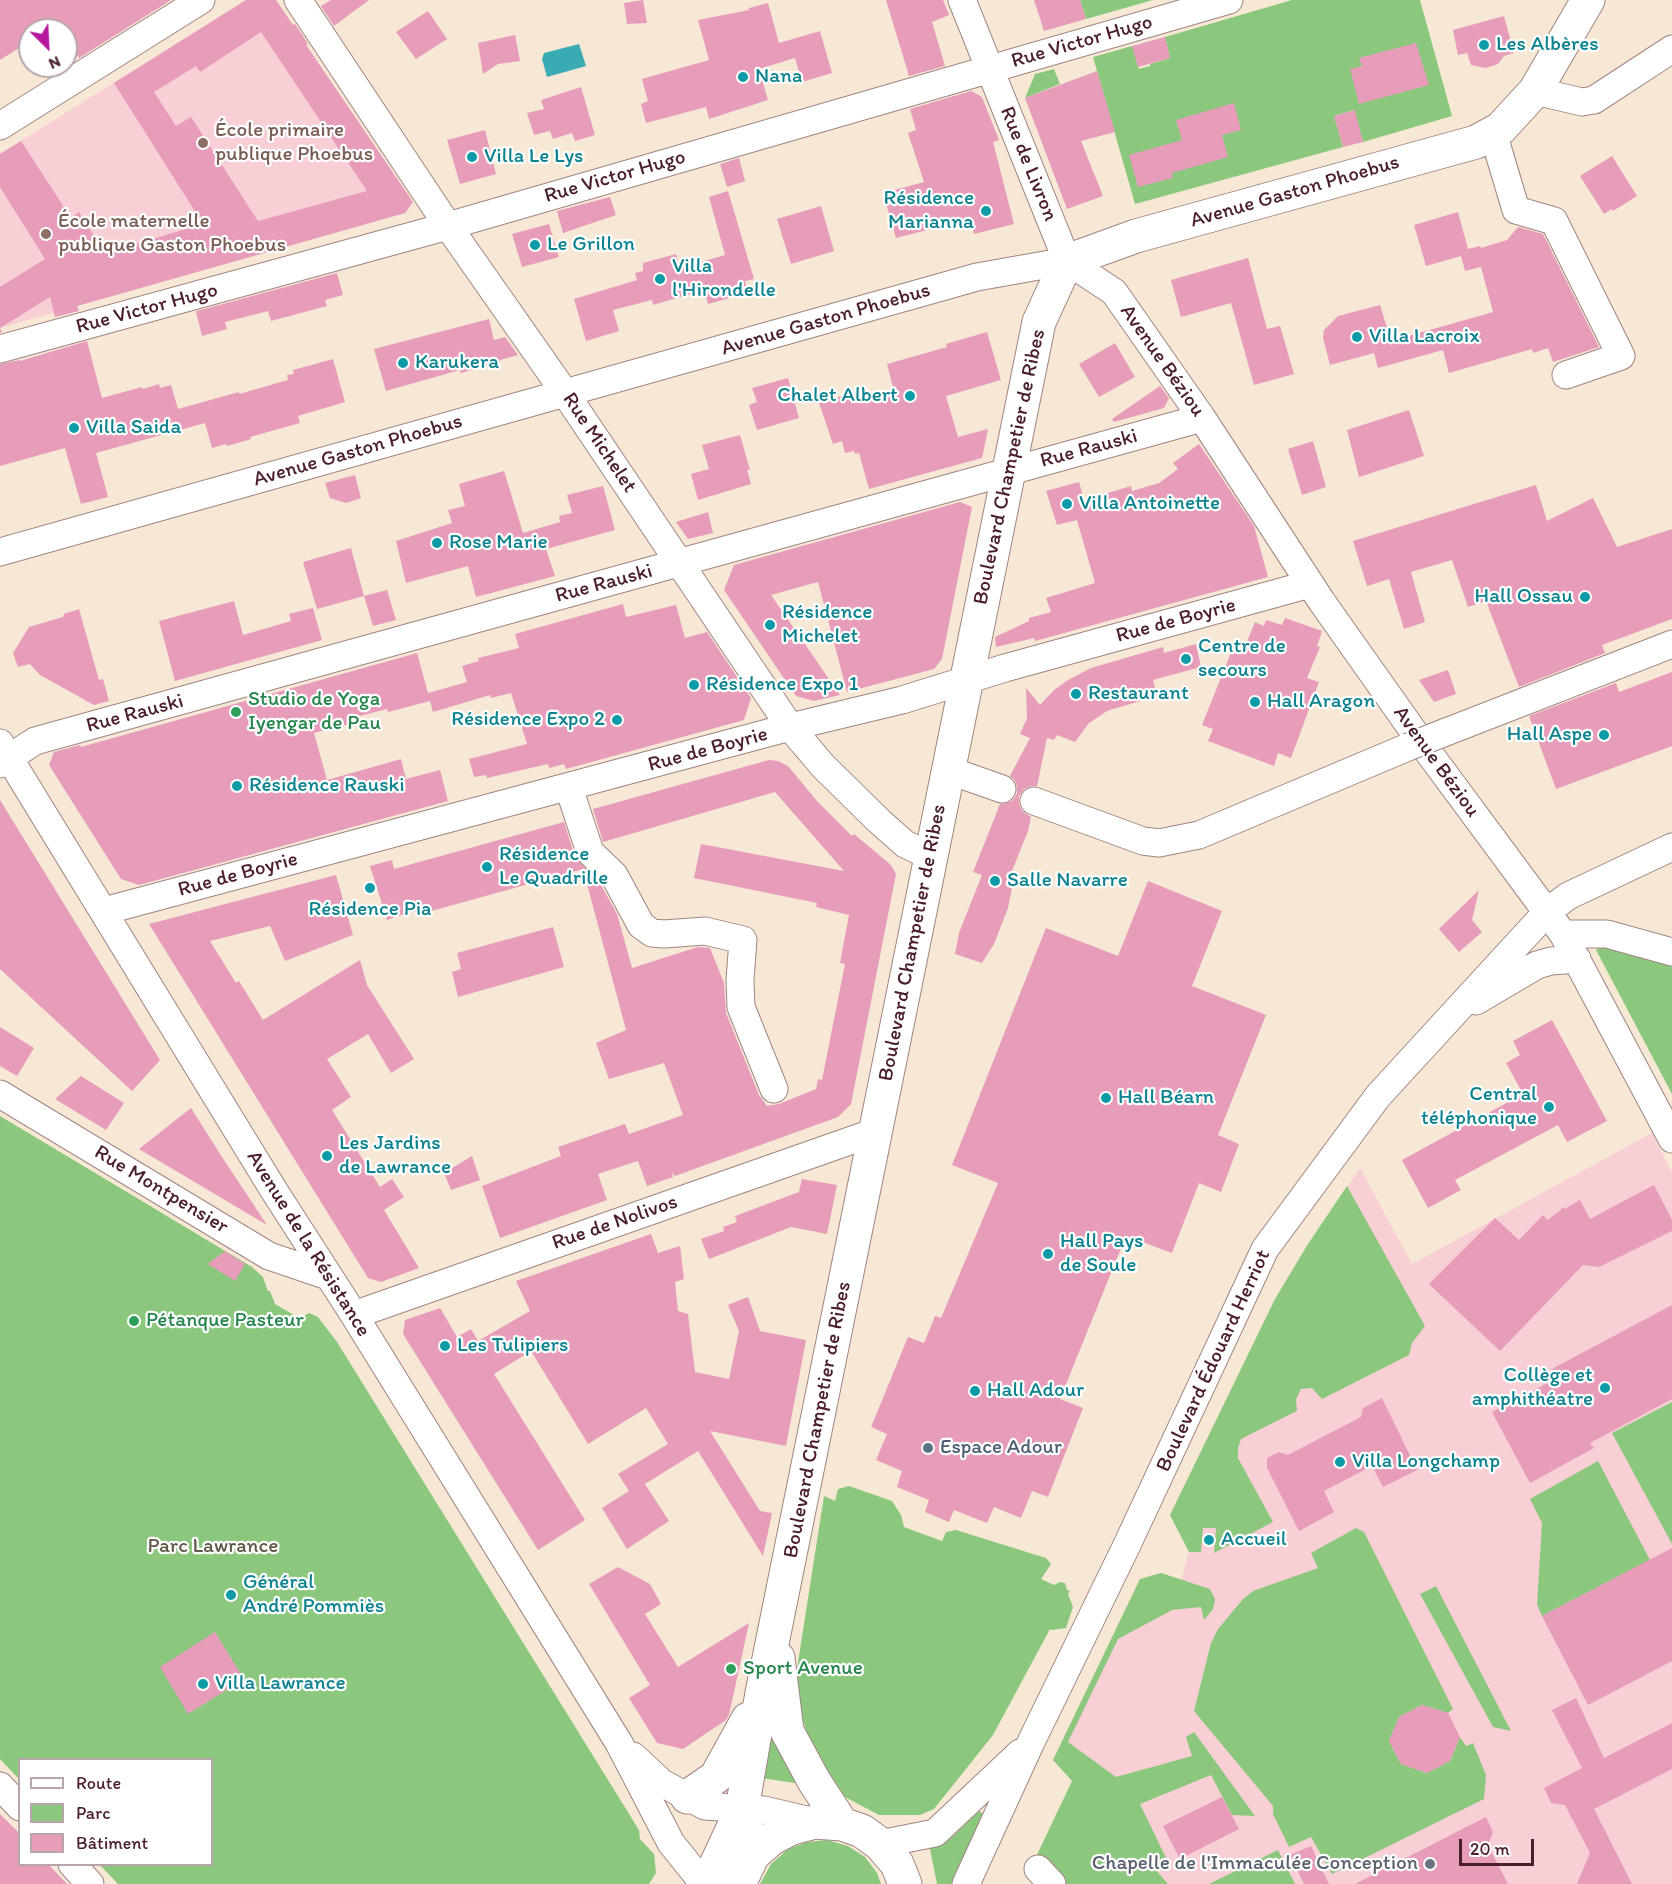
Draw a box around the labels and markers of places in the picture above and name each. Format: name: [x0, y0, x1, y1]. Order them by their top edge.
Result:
place label: Les Albères: [1496, 32, 1599, 58]
marker: Les Albères: [1477, 38, 1491, 52]
place label: Nana: [755, 64, 802, 90]
marker: Nana: [736, 70, 750, 84]
place label: École primaire publique Phoebus: [215, 118, 373, 168]
marker: École primaire publique Phoebus: [196, 136, 210, 150]
place label: Villa Le Lys: [484, 144, 583, 170]
marker: Villa Le Lys: [465, 150, 479, 164]
place label: Résidence Marianna: [884, 186, 974, 236]
marker: Résidence Marianna: [979, 204, 993, 218]
place label: École maternelle publique Gaston Phoebus: [58, 209, 286, 259]
marker: École maternelle publique Gaston Phoebus: [39, 227, 53, 241]
place label: Le Grillon: [547, 232, 635, 258]
marker: Le Grillon: [528, 238, 542, 252]
place label: Villa l'Hirondelle: [672, 254, 776, 304]
marker: Villa l'Hirondelle: [653, 272, 667, 286]
place label: Villa Lacroix: [1369, 324, 1479, 350]
marker: Villa Lacroix: [1350, 330, 1364, 344]
place label: Karukera: [415, 350, 499, 376]
marker: Karukera: [396, 356, 410, 370]
place label: Chalet Albert: [777, 383, 898, 409]
marker: Chalet Albert: [903, 389, 917, 403]
place label: Villa Saida: [86, 415, 181, 441]
marker: Villa Saida: [67, 421, 81, 435]
place label: Villa Antoinette: [1079, 491, 1220, 517]
marker: Villa Antoinette: [1060, 497, 1074, 511]
place label: Rose Marie: [449, 530, 548, 556]
marker: Rose Marie: [430, 536, 444, 550]
place label: Hall Ossau: [1475, 584, 1573, 610]
marker: Hall Ossau: [1578, 590, 1592, 604]
place label: Résidence Michelet: [782, 600, 872, 650]
marker: Résidence Michelet: [763, 618, 777, 632]
place label: Centre de secours: [1198, 634, 1286, 684]
marker: Centre de secours: [1179, 652, 1193, 666]
place label: Résidence Expo 1: [706, 672, 858, 698]
marker: Résidence Expo 1: [687, 678, 701, 692]
place label: Restaurant: [1088, 681, 1189, 707]
place label: Studio de Yoga Iyengar de Pau: [248, 687, 381, 737]
marker: Restaurant: [1069, 687, 1083, 701]
place label: Hall Aragon: [1267, 689, 1375, 715]
marker: Hall Aragon: [1248, 695, 1262, 709]
marker: Studio de Yoga Iyengar de Pau: [229, 705, 243, 719]
place label: Résidence Expo 2: [451, 707, 605, 733]
marker: Résidence Expo 2: [610, 713, 624, 727]
place label: Hall Aspe: [1507, 722, 1592, 748]
marker: Hall Aspe: [1597, 728, 1611, 742]
place label: Résidence Rauski: [249, 773, 405, 799]
marker: Résidence Rauski: [230, 779, 244, 793]
place label: Résidence Le Quadrille: [499, 842, 608, 892]
marker: Résidence Le Quadrille: [480, 860, 494, 874]
place label: Salle Navarre: [1007, 868, 1128, 894]
marker: Salle Navarre: [988, 874, 1002, 888]
marker: Résidence Pia: [363, 881, 377, 895]
place label: Résidence Pia: [309, 897, 431, 923]
place label: Central téléphonique: [1421, 1082, 1537, 1132]
place label: Hall Béarn: [1118, 1085, 1214, 1111]
marker: Hall Béarn: [1099, 1091, 1113, 1105]
marker: Central téléphonique: [1542, 1100, 1556, 1114]
place label: Les Jardins de Lawrance: [339, 1131, 451, 1181]
marker: Les Jardins de Lawrance: [320, 1149, 334, 1163]
place label: Hall Pays de Soule: [1060, 1229, 1143, 1279]
marker: Hall Pays de Soule: [1041, 1247, 1055, 1261]
place label: Pétanque Pasteur: [146, 1308, 304, 1334]
marker: Pétanque Pasteur: [127, 1314, 141, 1328]
place label: Les Tulipiers: [457, 1333, 568, 1359]
marker: Les Tulipiers: [438, 1339, 452, 1353]
place label: Collège et amphithéatre: [1472, 1363, 1593, 1413]
place label: Hall Adour: [987, 1378, 1084, 1404]
marker: Collège et amphithéatre: [1598, 1381, 1612, 1395]
marker: Hall Adour: [968, 1384, 982, 1398]
place label: Espace Adour: [940, 1435, 1062, 1461]
marker: Espace Adour: [921, 1441, 935, 1455]
place label: Villa Longchamp: [1352, 1449, 1500, 1475]
marker: Villa Longchamp: [1333, 1455, 1347, 1469]
place label: Accueil: [1221, 1527, 1287, 1553]
marker: Accueil: [1202, 1533, 1216, 1547]
place label: Général André Pommiès: [243, 1570, 384, 1620]
marker: Général André Pommiès: [224, 1588, 238, 1602]
place label: Sport Avenue: [743, 1656, 863, 1682]
marker: Sport Avenue: [724, 1662, 738, 1676]
place label: Villa Lawrance: [215, 1671, 346, 1697]
marker: Villa Lawrance: [196, 1677, 210, 1691]
place label: Chapelle de l'Immaculée Conception: [1092, 1851, 1418, 1877]
marker: Chapelle de l'Immaculée Conception: [1423, 1857, 1437, 1871]

